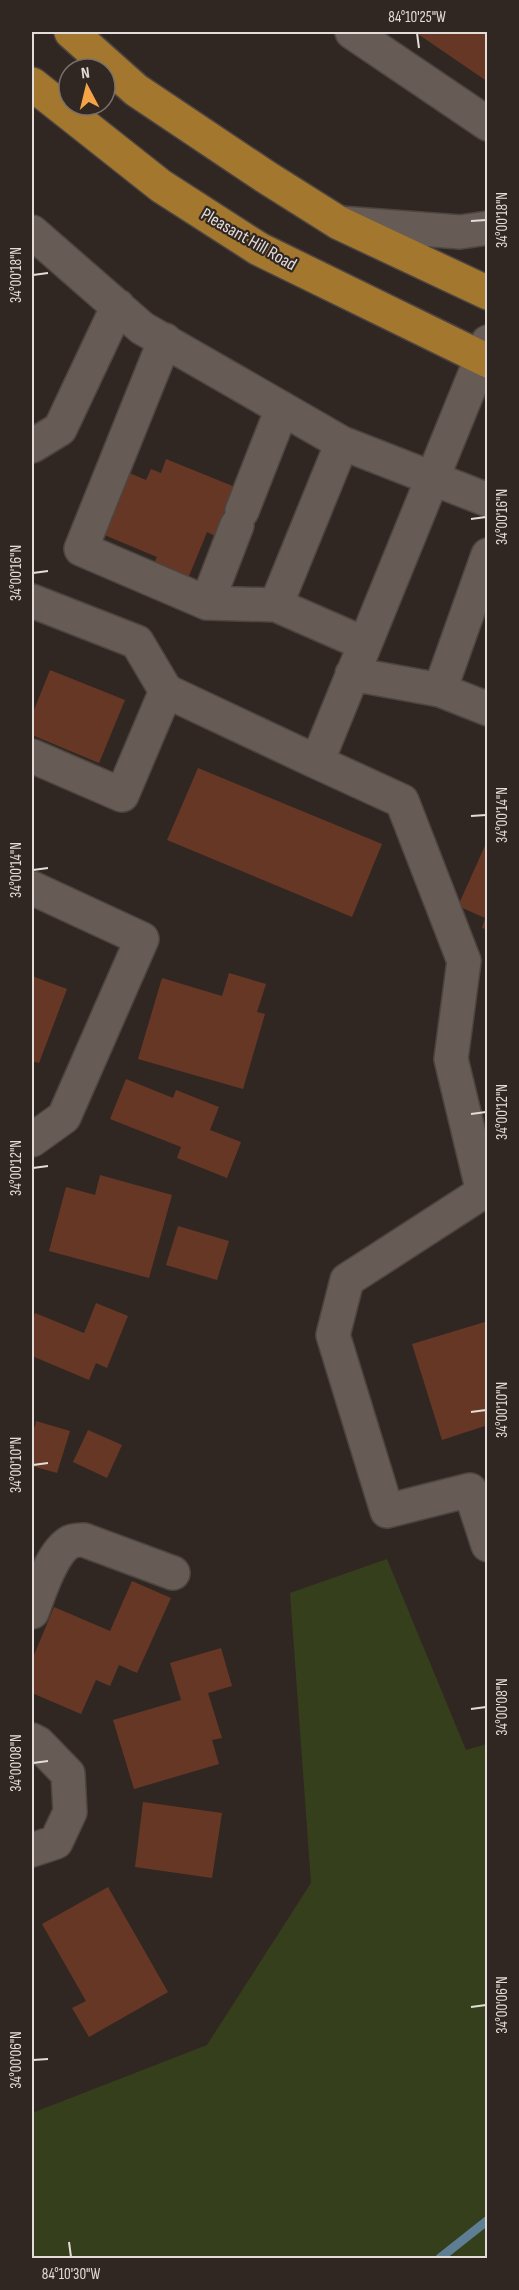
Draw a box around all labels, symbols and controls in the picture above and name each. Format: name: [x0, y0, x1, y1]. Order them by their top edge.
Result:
text: 84°10'25"W: [388, 8, 446, 27]
north arrow: [57, 57, 117, 117]
text: N: [80, 64, 91, 84]
text: 34°00'18"N: [493, 192, 512, 248]
street label: Pleasant Hill Road: [197, 204, 300, 275]
text: 34°00'18"N: [7, 247, 26, 303]
text: 34°00'16"N: [493, 489, 512, 545]
text: 34°00'16"N: [7, 545, 26, 601]
text: 34°00'14"N: [493, 787, 512, 843]
text: 34°00'14"N: [7, 842, 26, 898]
text: 34°00'12"N: [493, 1084, 512, 1140]
text: 34°00'12"N: [7, 1140, 26, 1196]
text: 34°00'10"N: [493, 1382, 512, 1438]
text: 34°00'10"N: [7, 1437, 26, 1493]
text: 34°00'08"N: [493, 1678, 512, 1736]
text: 34°00'08"N: [7, 1734, 26, 1792]
text: 34°00'06"N: [493, 1976, 512, 2034]
text: 34°00'06"N: [7, 2031, 26, 2089]
text: 84°10'30"W: [42, 2265, 100, 2284]

